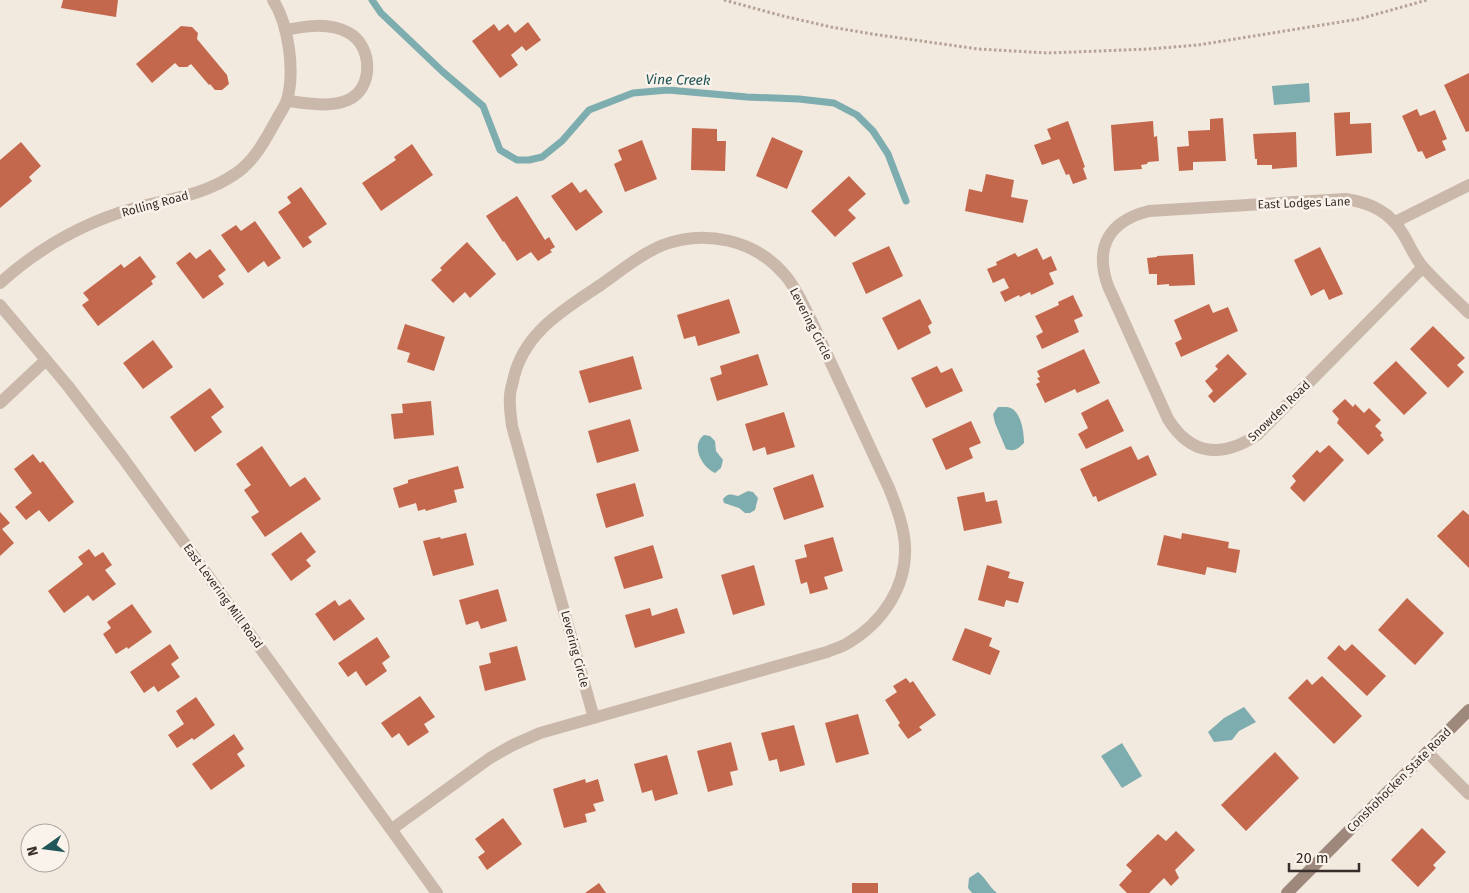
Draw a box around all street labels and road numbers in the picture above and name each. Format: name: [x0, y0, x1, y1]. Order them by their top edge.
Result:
street label: Rolling Road: [120, 188, 190, 220]
street label: East Lodges Lane: [1257, 194, 1351, 212]
street label: Levering Circle: [787, 286, 835, 362]
street label: Snowden Road: [1245, 378, 1313, 444]
street label: East Levering Mill Road: [180, 541, 266, 651]
street label: Levering Circle: [558, 609, 592, 689]
street label: Conshohocken State Road: [1344, 725, 1454, 835]

